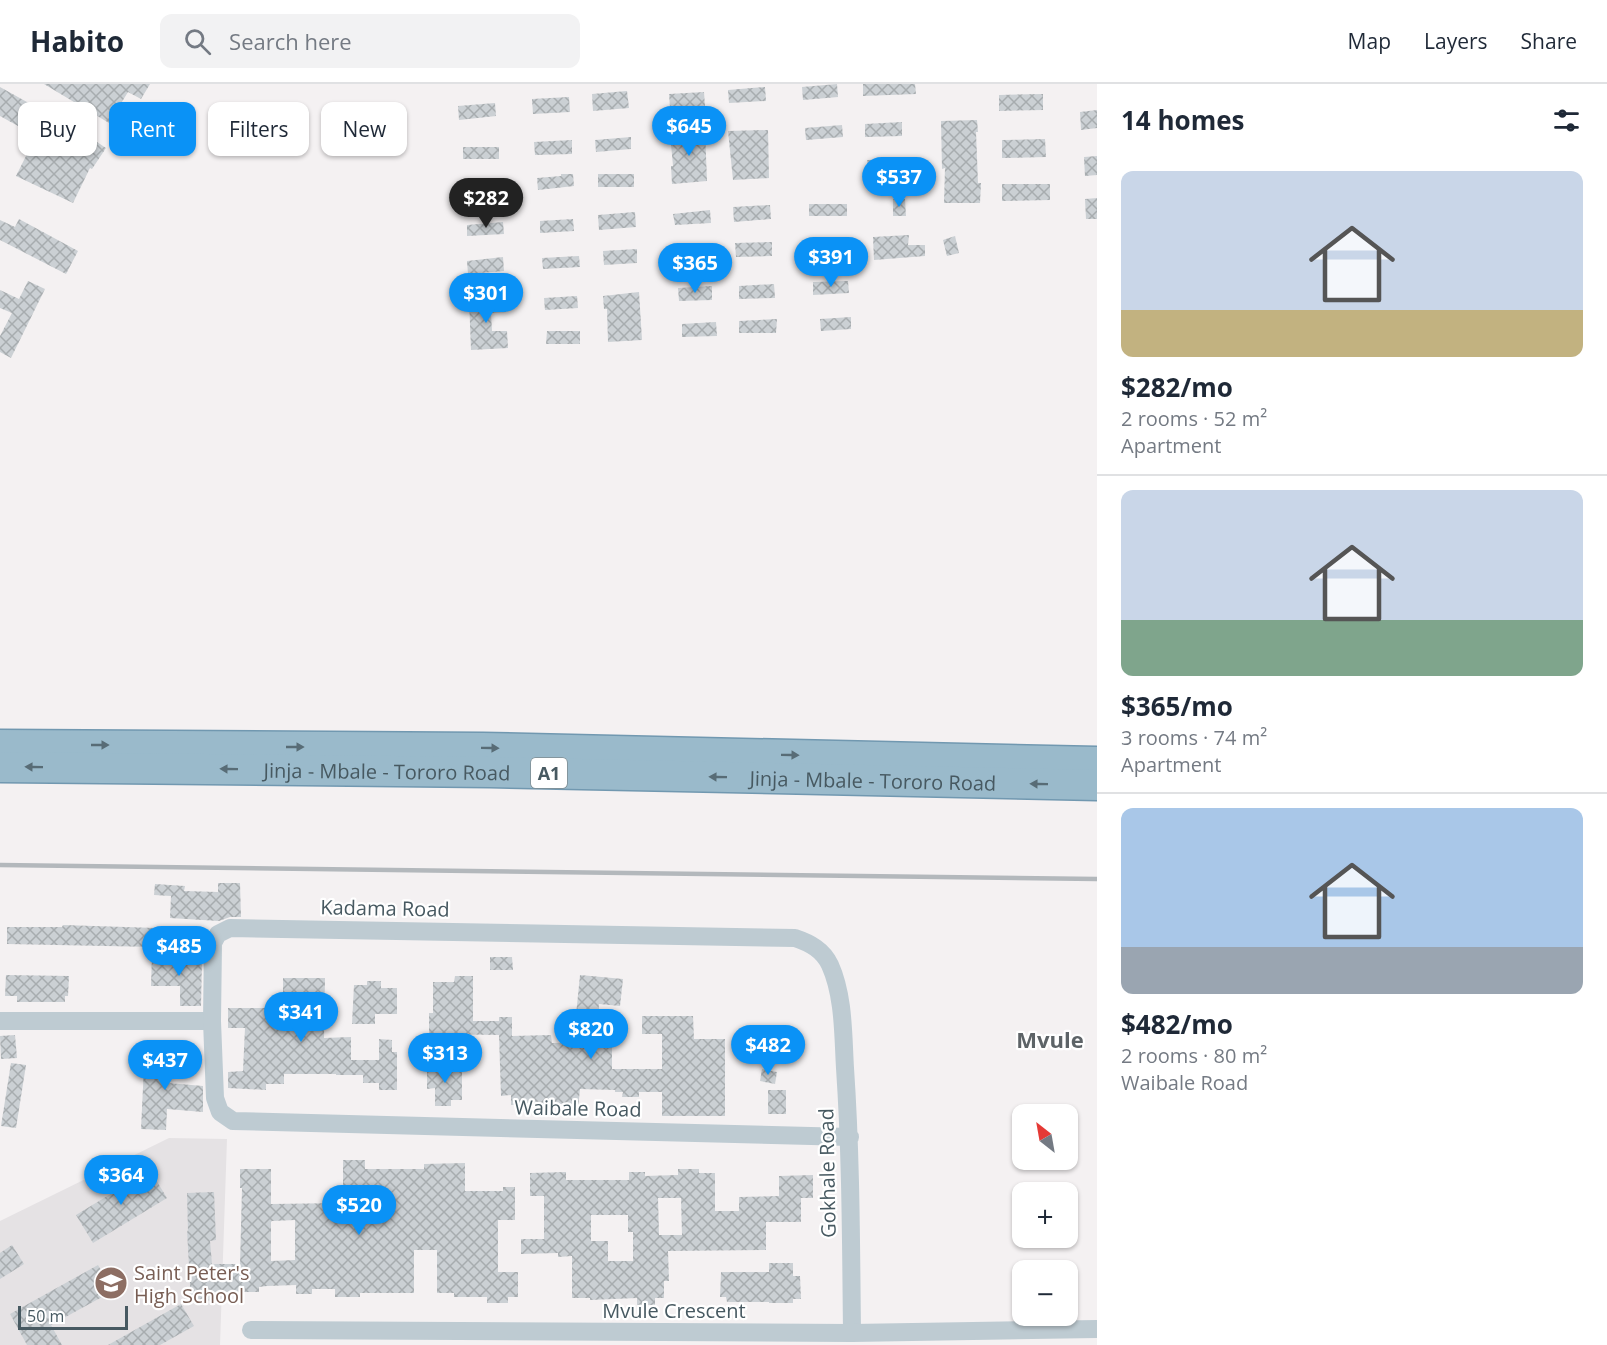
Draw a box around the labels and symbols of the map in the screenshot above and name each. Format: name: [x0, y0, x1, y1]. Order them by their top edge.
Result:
pin: $645: [653, 106, 725, 157]
pin: $537: [863, 157, 935, 208]
pin: $282: [450, 178, 522, 229]
pin: $391: [795, 237, 867, 288]
pin: $365: [659, 243, 731, 294]
pin: $301: [450, 273, 522, 324]
one-way arrow: [91, 740, 110, 750]
one-way arrow: [286, 742, 305, 752]
one-way arrow: [481, 744, 500, 753]
one-way arrow: [781, 750, 800, 760]
street label: Jinja - Mbale - Tororo Road: [262, 756, 511, 786]
road number: A1: [531, 758, 567, 788]
one-way arrow: [24, 763, 43, 772]
street label: Jinja - Mbale - Tororo Road: [747, 764, 996, 796]
one-way arrow: [219, 765, 238, 774]
one-way arrow: [708, 772, 727, 782]
one-way arrow: [1029, 779, 1048, 789]
street label: Kadama Road: [320, 893, 450, 923]
pin: $485: [143, 926, 215, 977]
pin: $341: [265, 992, 337, 1043]
pin: $820: [555, 1009, 627, 1060]
district label: Mvule: [1016, 1024, 1084, 1054]
pin: $482: [732, 1025, 804, 1076]
pin: $313: [409, 1033, 481, 1084]
pin: $437: [129, 1040, 201, 1091]
street label: Waibale Road: [514, 1093, 642, 1123]
north arrow: [1012, 1104, 1078, 1170]
street label: Gokhale Road: [812, 1108, 842, 1238]
pin: $364: [85, 1155, 157, 1206]
pin: $520: [323, 1185, 395, 1236]
place label: Saint Peter's High School: [134, 1259, 249, 1309]
school or university icon: Saint Peter's High School: [93, 1265, 129, 1301]
street label: Mvule Crescent: [602, 1297, 746, 1324]
scale bar: [18, 1303, 128, 1330]

